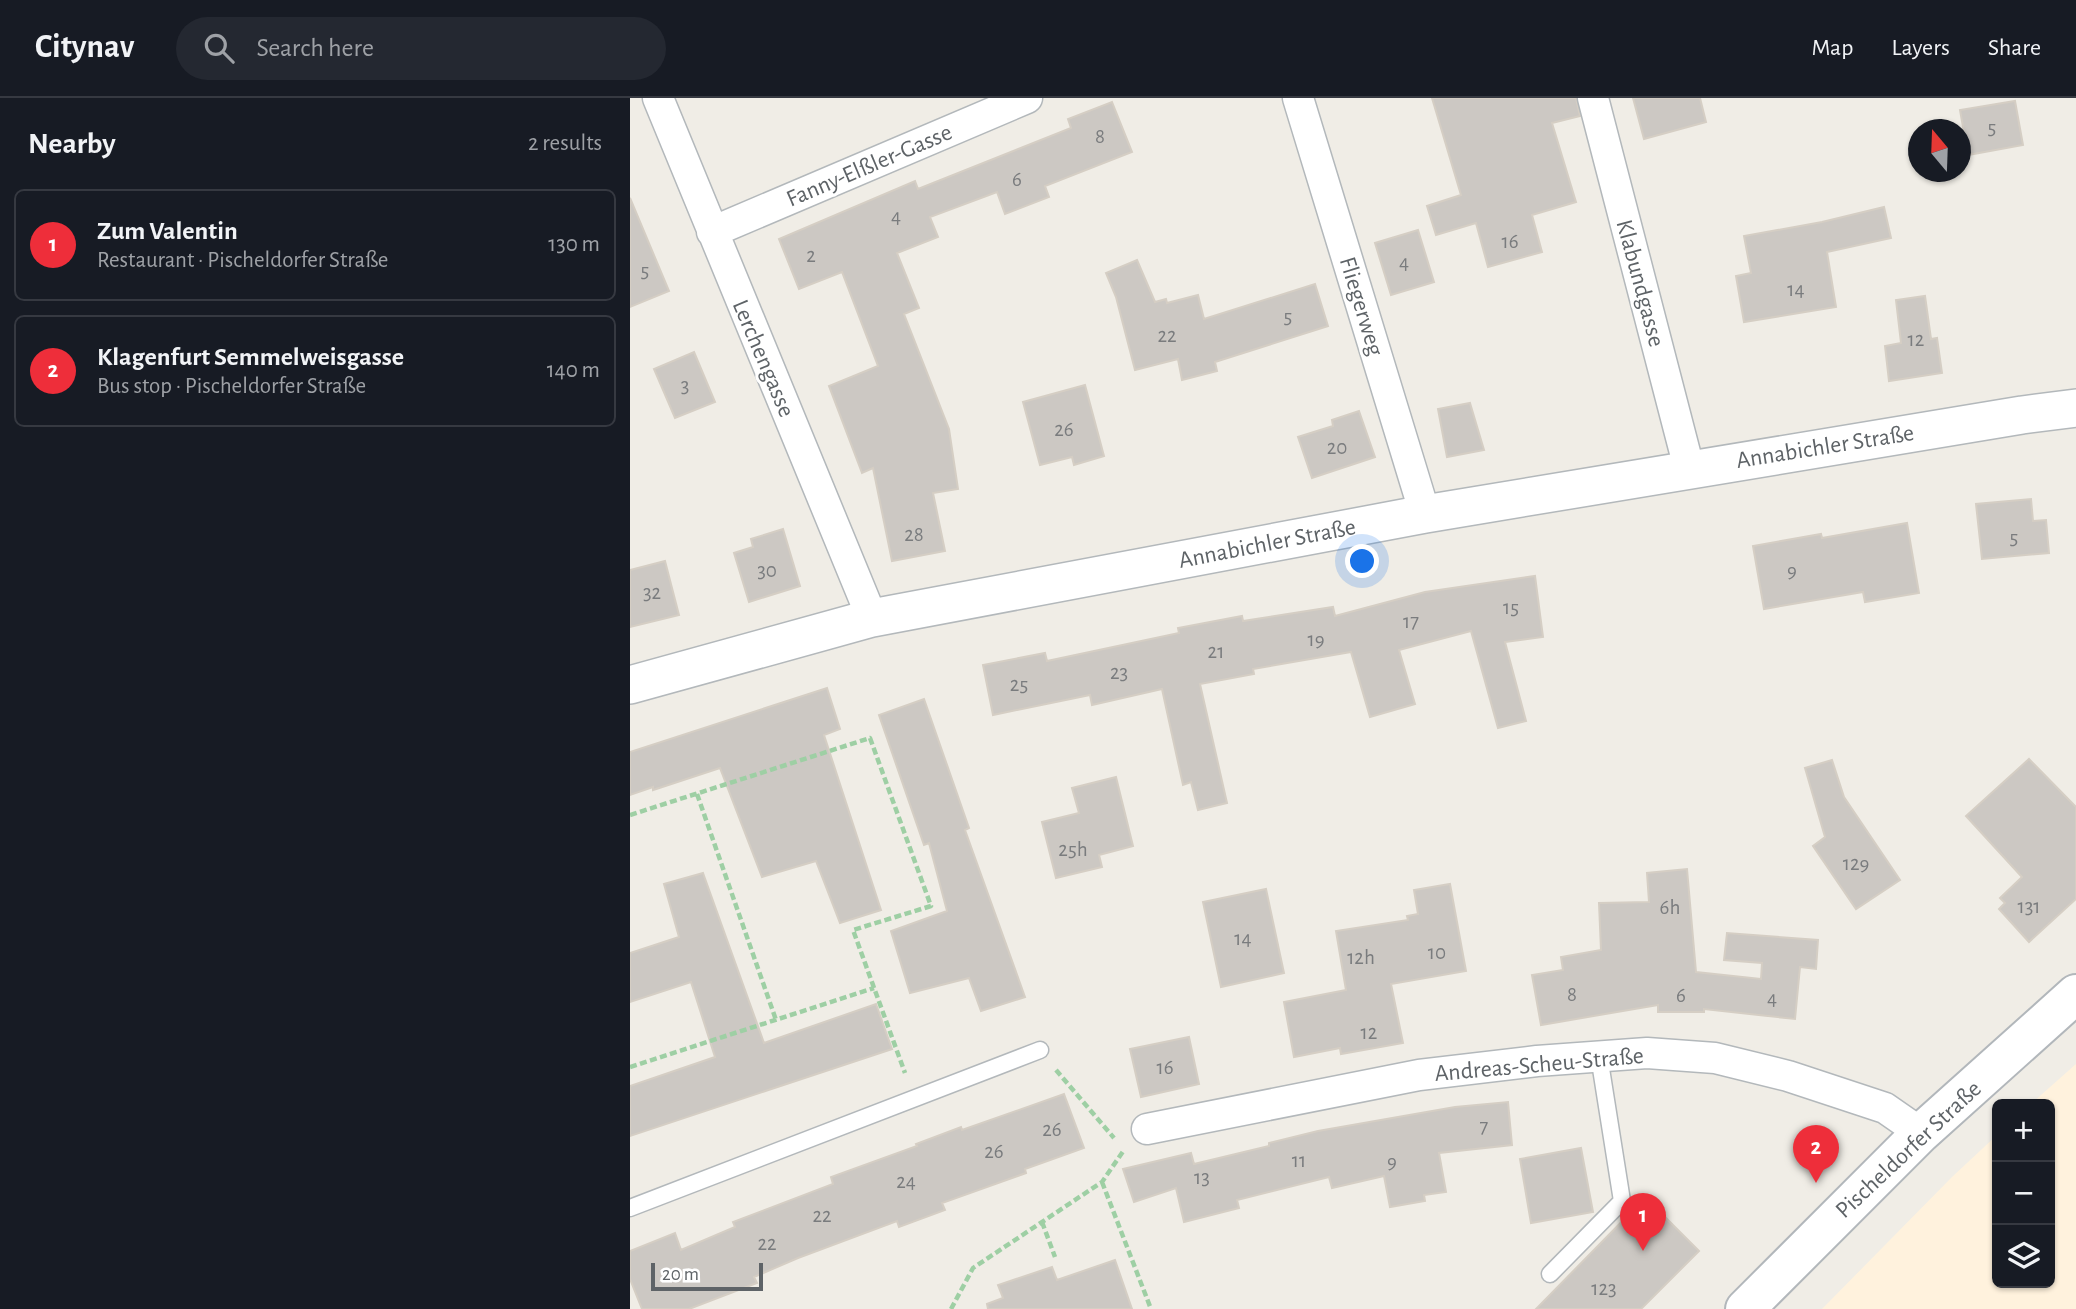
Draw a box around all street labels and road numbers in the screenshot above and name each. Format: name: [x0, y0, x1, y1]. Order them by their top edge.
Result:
street label: Fanny-Elßler-Gasse: [783, 120, 956, 212]
street label: Klabundgasse: [1612, 217, 1669, 349]
street label: Fliegerweg: [1335, 254, 1388, 359]
street label: Lerchengasse: [728, 296, 799, 421]
street label: Annabichler Straße: [1735, 421, 1916, 473]
street label: Annabichler Straße: [1177, 515, 1358, 573]
street label: Andreas-Scheu-Straße: [1434, 1044, 1645, 1086]
street label: Pischeldorfer Straße: [1831, 1076, 1986, 1223]

